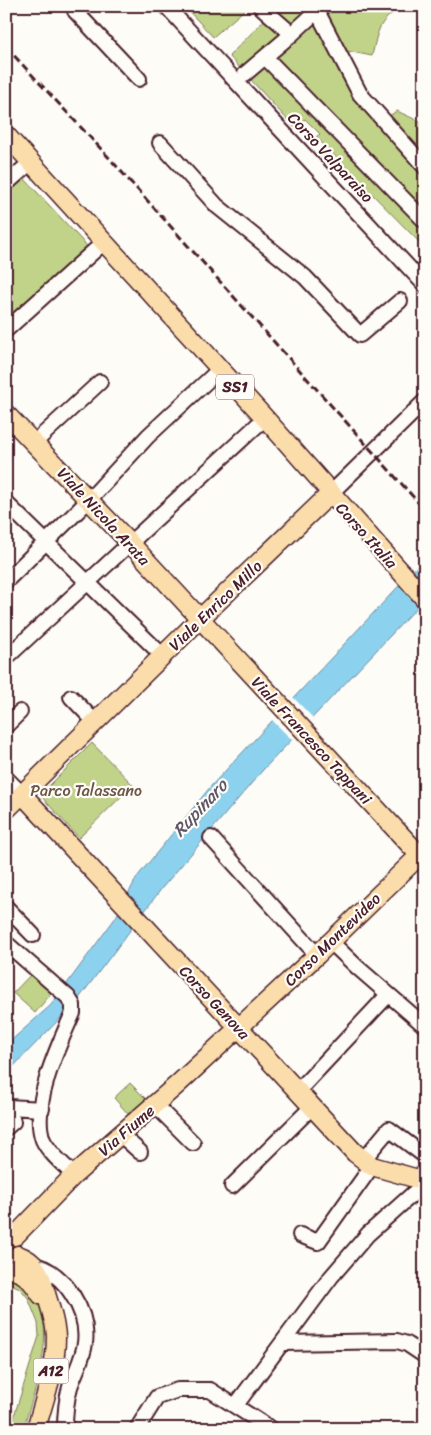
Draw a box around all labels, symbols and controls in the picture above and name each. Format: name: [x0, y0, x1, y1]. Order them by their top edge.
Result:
street label: Corso Valparaiso: [280, 105, 381, 210]
road number: SS1: [216, 374, 254, 400]
street label: Viale Nicola Arata: [50, 460, 158, 573]
street label: Corso Italia: [328, 495, 406, 576]
street label: Viale Enrico Millo: [161, 553, 269, 658]
street label: Viale Francesco Tappani: [244, 669, 380, 812]
water label: Rupinaro: [164, 770, 237, 845]
park label: Parco Talassano: [30, 776, 142, 805]
street label: Corso Montevideo: [277, 885, 388, 994]
street label: Corso Genova: [172, 958, 258, 1047]
street label: Via Fiume: [91, 1097, 162, 1164]
road number: A12: [34, 1358, 68, 1384]

